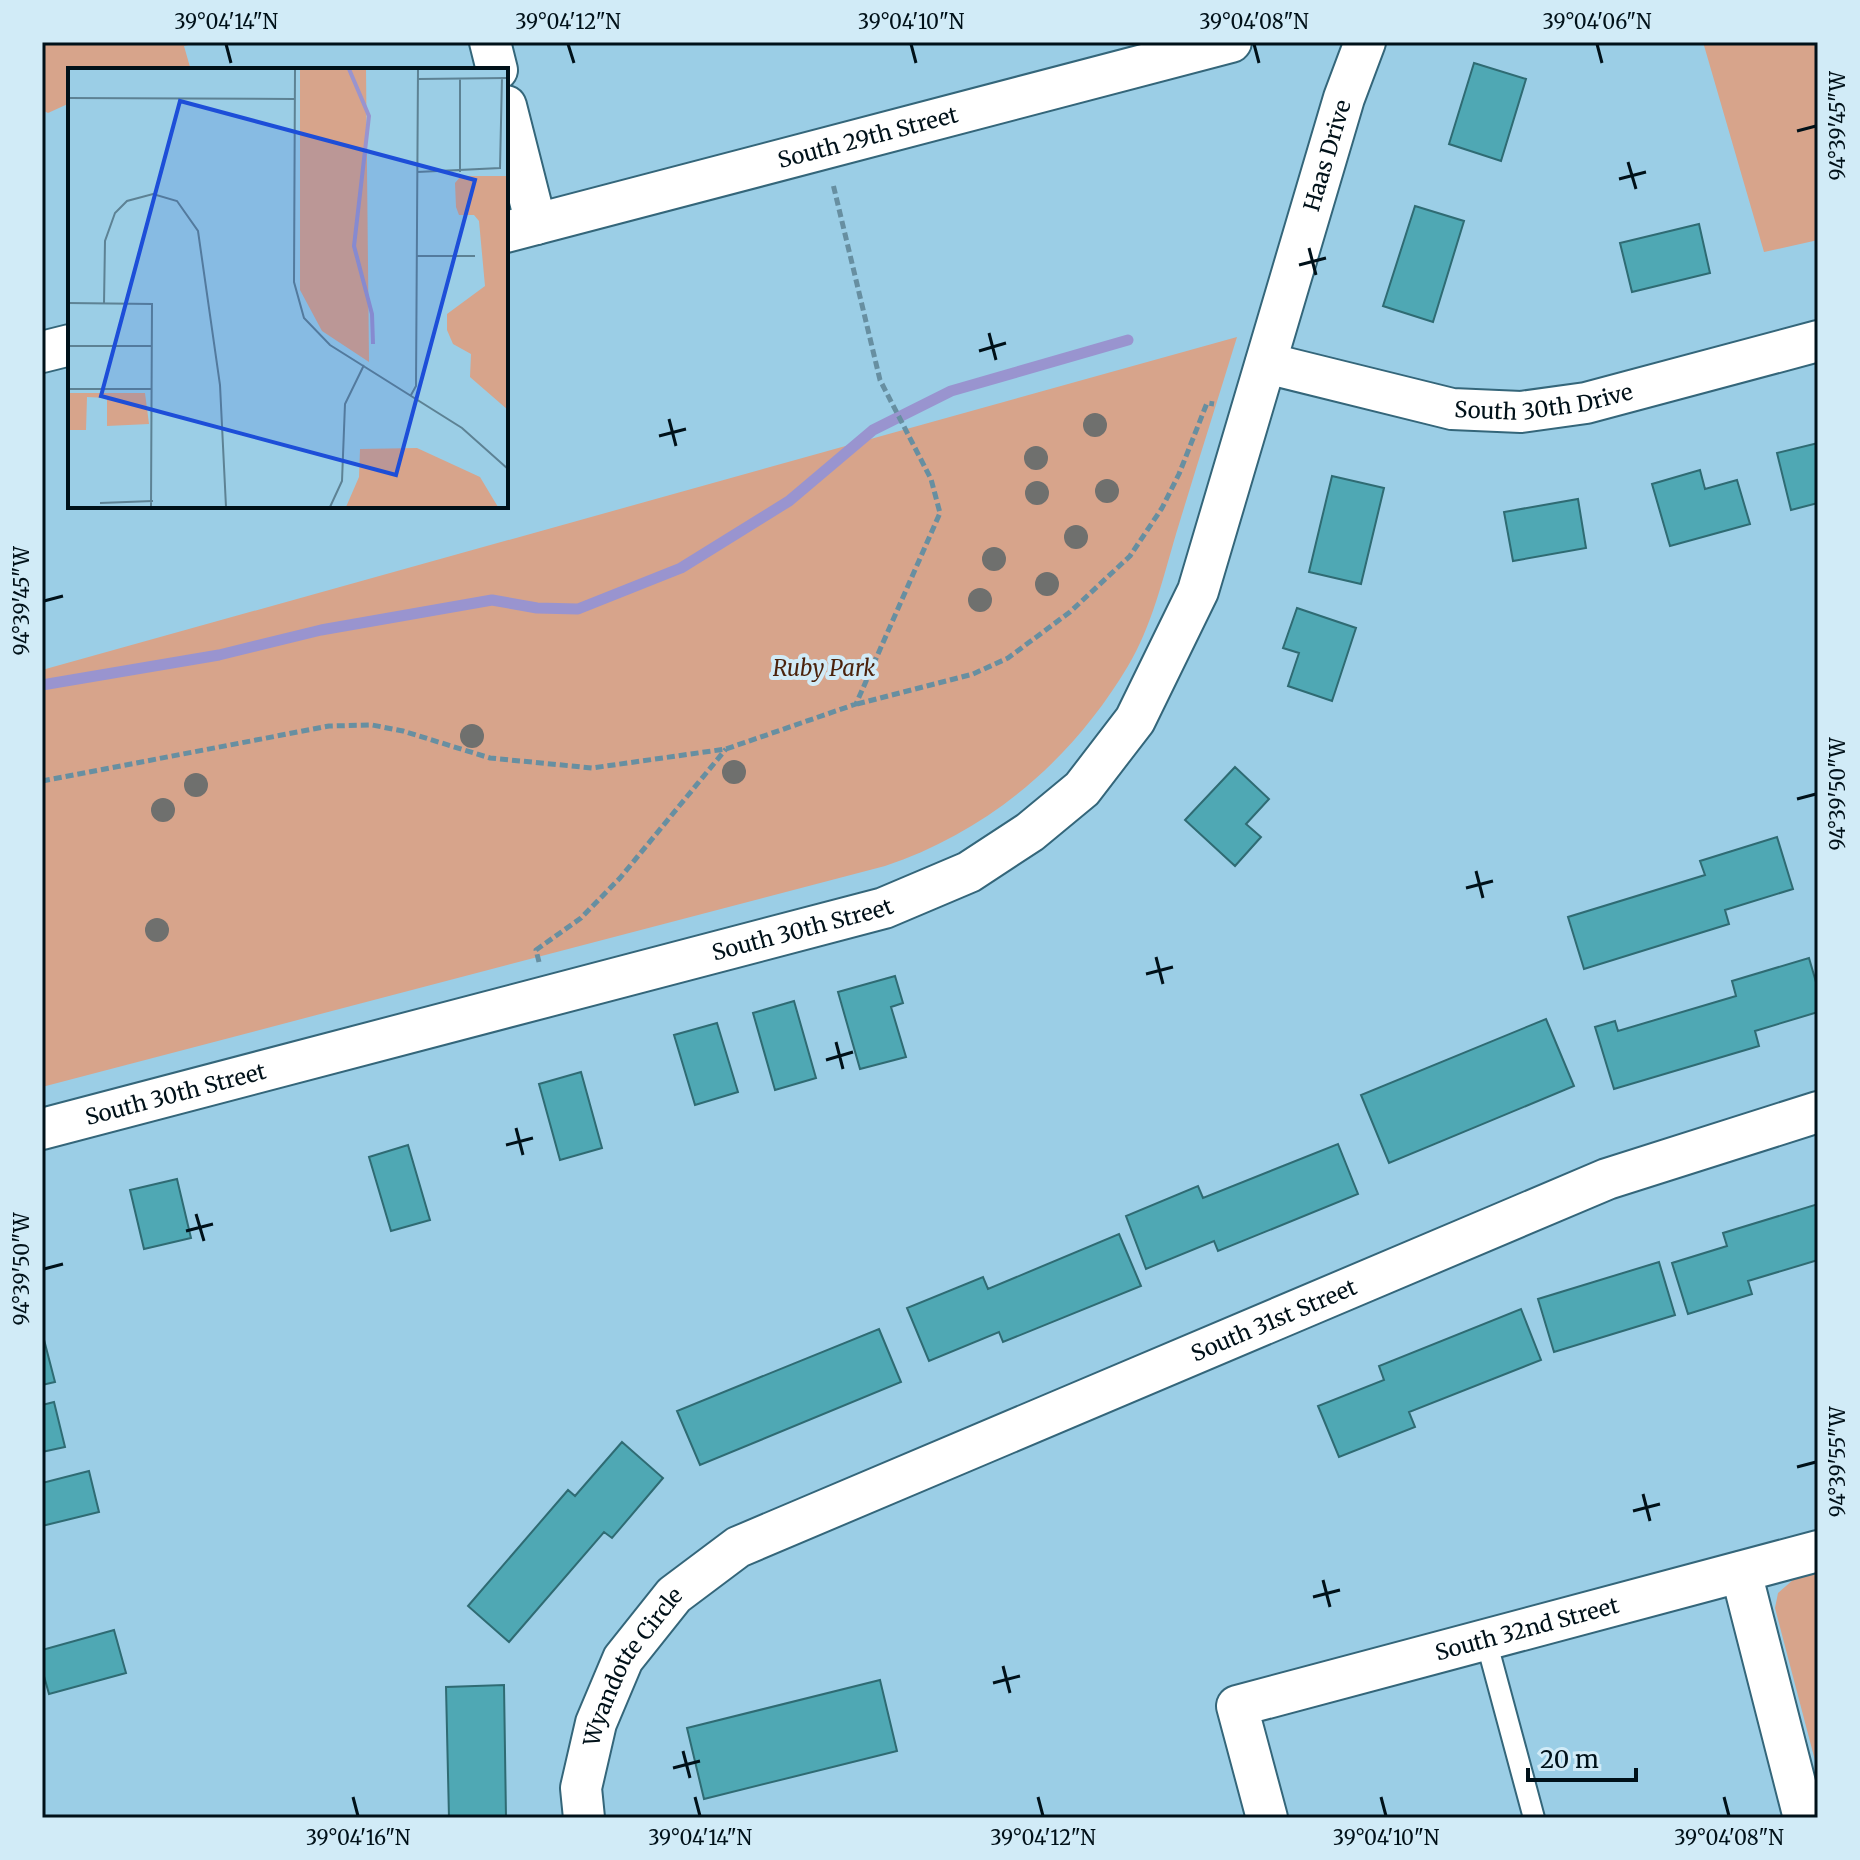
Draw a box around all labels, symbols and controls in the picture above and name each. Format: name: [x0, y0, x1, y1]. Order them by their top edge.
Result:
text: 39°04'14"N: [174, 9, 278, 34]
text: 39°04'12"N: [515, 9, 621, 34]
text: 39°04'10"N: [858, 9, 965, 34]
text: 39°04'08"N: [1199, 9, 1309, 34]
text: 39°04'06"N: [1543, 9, 1652, 34]
inset map: [68, 68, 508, 508]
text: 94°39'45"W: [1825, 70, 1850, 181]
street label: Haas Drive: [1297, 97, 1357, 214]
street label: South 29th Street: [775, 100, 961, 174]
street label: South 30th Drive: [1454, 377, 1636, 426]
text: 94°39'45"W: [9, 545, 34, 656]
park label: Ruby Park: [773, 654, 875, 682]
text: 94°39'50"W: [1825, 736, 1850, 851]
street label: South 30th Street: [709, 892, 898, 967]
street label: South 30th Street: [82, 1057, 269, 1131]
text: 94°39'50"W: [9, 1211, 34, 1326]
street label: South 31st Street: [1187, 1273, 1361, 1368]
text: 94°39'55"W: [1825, 1406, 1850, 1517]
street label: Wyandotte Circle: [577, 1580, 687, 1750]
street label: South 32nd Street: [1432, 1591, 1622, 1667]
scale bar: [1528, 1732, 1636, 1782]
text: 20 m: [1540, 1744, 1599, 1775]
text: 39°04'16"N: [306, 1825, 411, 1850]
text: 39°04'14"N: [648, 1825, 752, 1850]
text: 39°04'12"N: [990, 1825, 1096, 1850]
text: 39°04'10"N: [1333, 1825, 1440, 1850]
text: 39°04'08"N: [1674, 1825, 1784, 1850]

